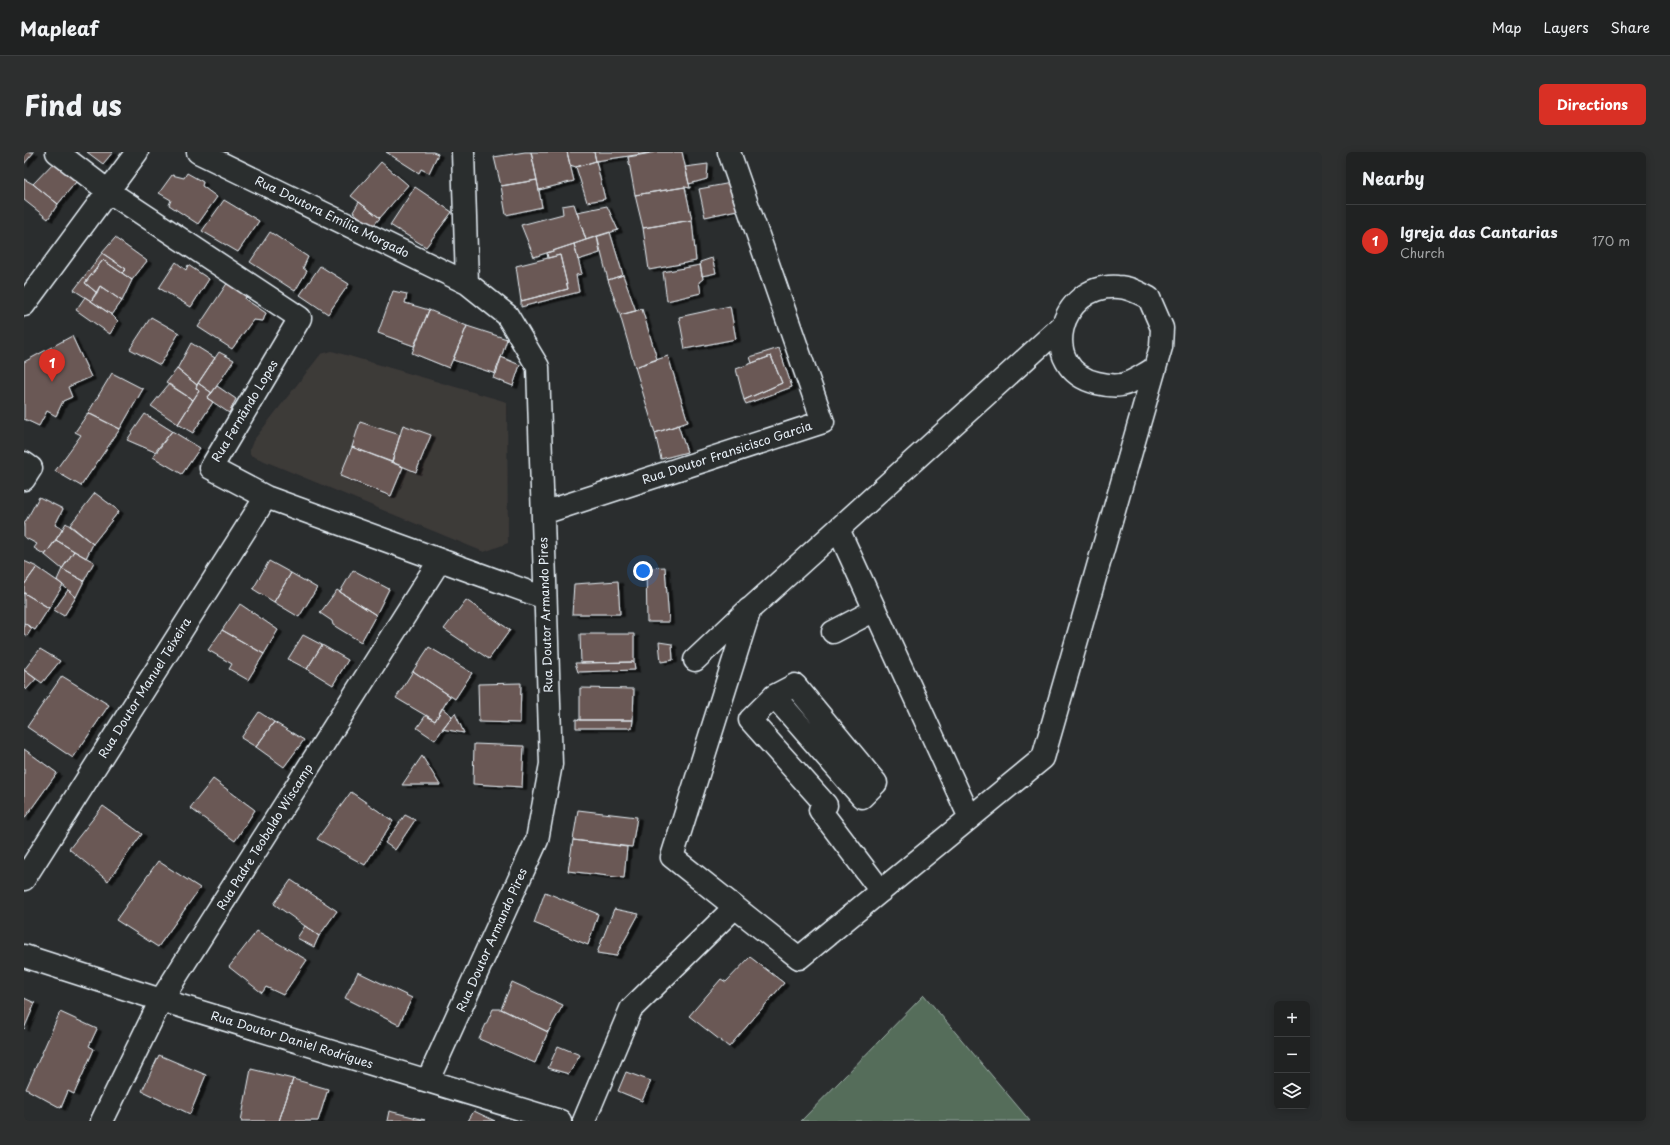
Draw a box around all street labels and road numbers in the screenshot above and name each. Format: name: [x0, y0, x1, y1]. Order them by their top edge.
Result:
street label: Rua Doutora Emília Morgado: [252, 171, 413, 262]
street label: Rua Fernãndo Lopes: [206, 356, 282, 465]
street label: Rua Doutor Fransicisco Garcia: [639, 416, 815, 488]
street label: Rua Doutor Armando Pires: [533, 536, 557, 693]
street label: Rua Doutor Manuel Teixeira: [93, 613, 195, 761]
street label: Rua Padre Teobaldo Wiscamp: [212, 760, 317, 913]
street label: Rua Doutor Armando Pires: [451, 864, 531, 1014]
street label: Rua Doutor Daniel Rodrígues: [209, 1006, 376, 1072]

